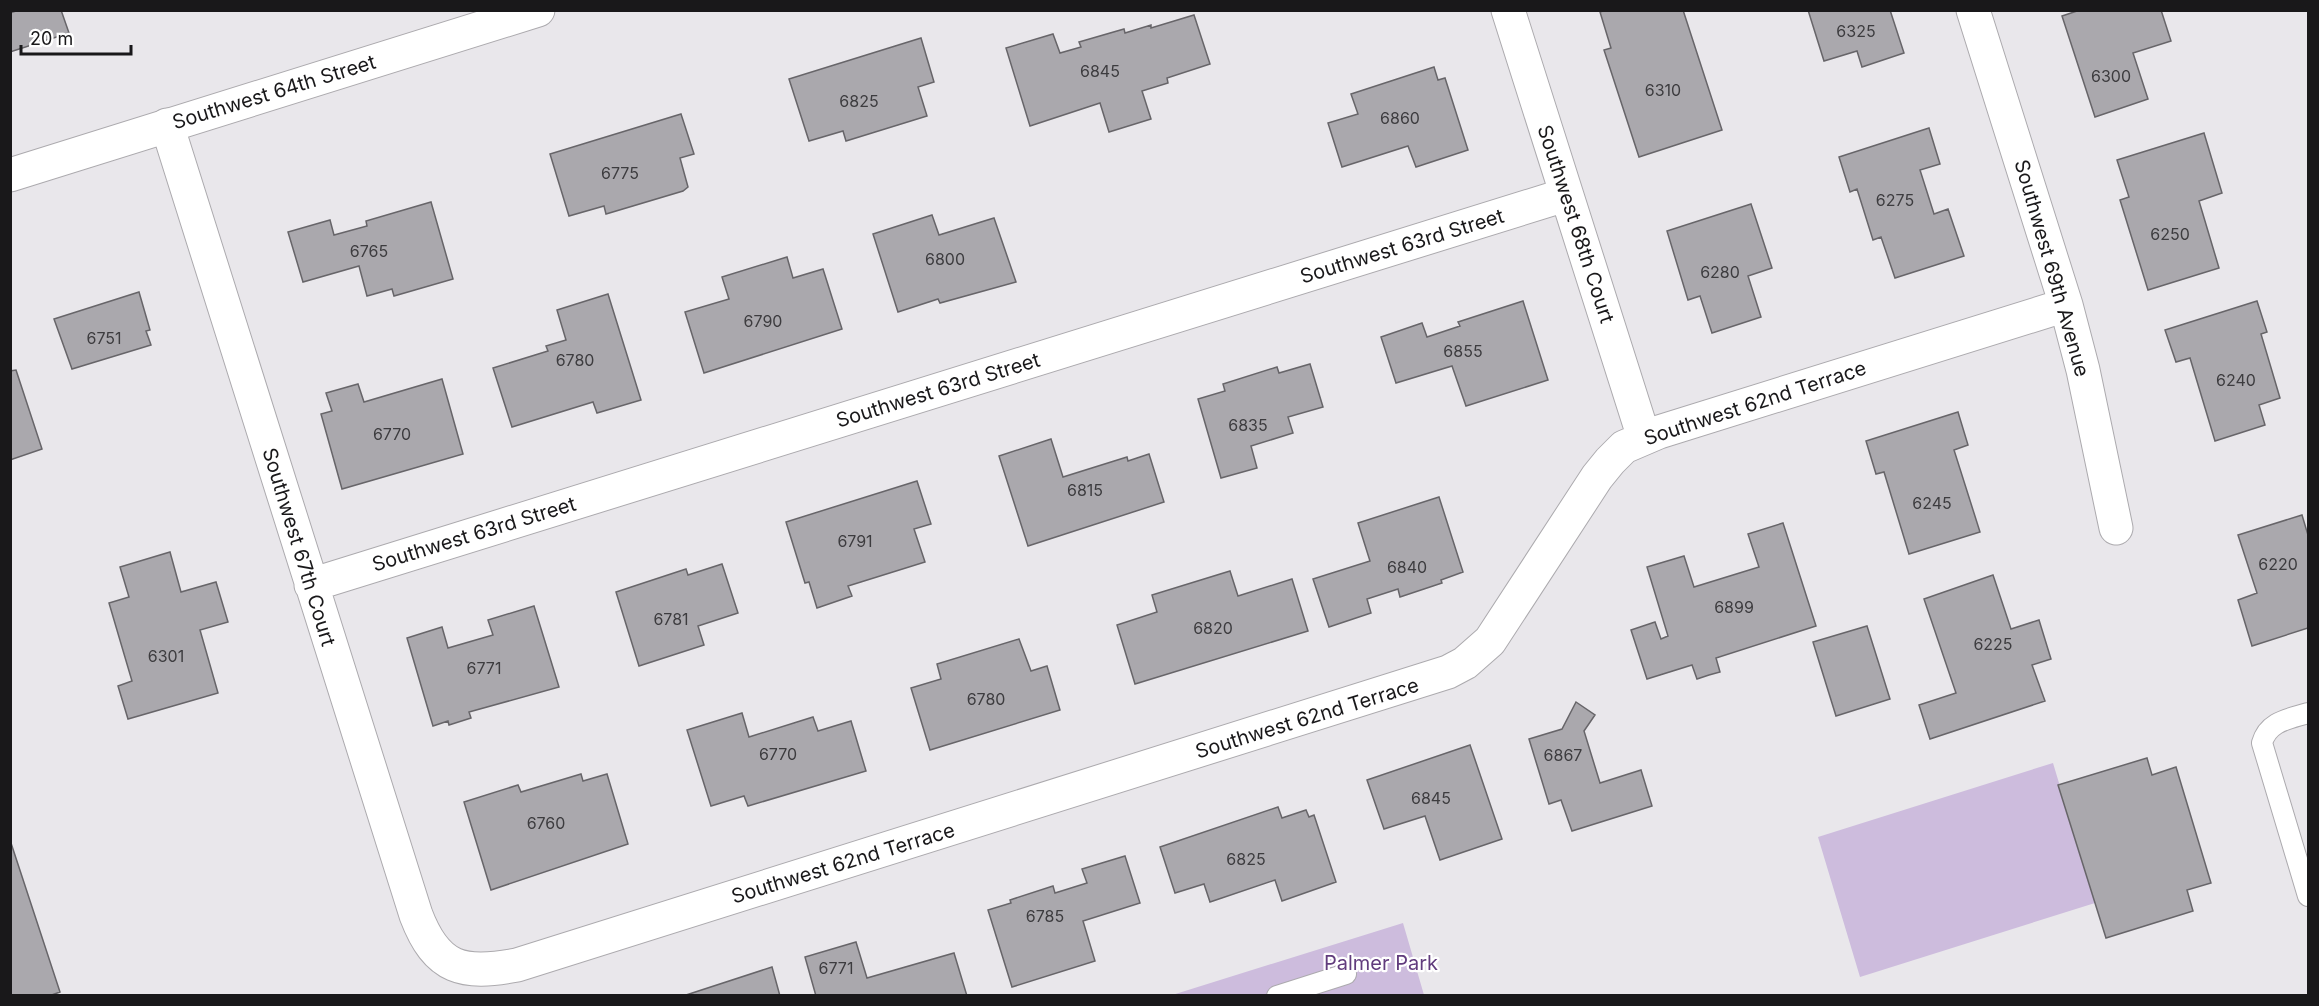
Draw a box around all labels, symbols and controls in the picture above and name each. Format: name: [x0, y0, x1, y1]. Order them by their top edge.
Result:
scale bar: [21, 18, 130, 56]
house number: 6325: [1836, 21, 1876, 41]
text: 20 m: [30, 28, 73, 49]
street label: Southwest 64th Street: [170, 50, 379, 134]
house number: 6845: [1080, 61, 1120, 81]
house number: 6300: [2091, 66, 2131, 86]
house number: 6310: [1645, 80, 1681, 100]
house number: 6825: [839, 91, 879, 111]
house number: 6860: [1380, 108, 1420, 128]
street label: Southwest 68th Court: [1533, 122, 1620, 327]
street label: Southwest 69th Avenue: [2009, 157, 2095, 379]
house number: 6775: [601, 163, 639, 183]
house number: 6275: [1876, 190, 1914, 210]
street label: Southwest 63rd Street: [1297, 203, 1507, 288]
house number: 6250: [2150, 224, 2190, 244]
house number: 6765: [350, 241, 388, 261]
house number: 6800: [925, 249, 965, 269]
house number: 6280: [1700, 262, 1740, 282]
house number: 6790: [744, 311, 782, 331]
house number: 6751: [86, 328, 122, 348]
house number: 6855: [1443, 341, 1483, 361]
street label: Southwest 63rd Street: [833, 347, 1043, 432]
house number: 6780: [556, 350, 594, 370]
street label: Southwest 62nd Terrace: [1641, 356, 1869, 450]
house number: 6240: [2216, 370, 2256, 390]
house number: 6835: [1228, 415, 1268, 435]
house number: 6770: [373, 424, 411, 444]
street label: Southwest 67th Court: [257, 445, 341, 649]
house number: 6815: [1067, 480, 1103, 500]
street label: Southwest 63rd Street: [369, 491, 579, 576]
house number: 6245: [1912, 493, 1952, 513]
house number: 6791: [837, 531, 873, 551]
house number: 6220: [2258, 554, 2298, 574]
house number: 6840: [1387, 557, 1427, 577]
house number: 6899: [1714, 597, 1754, 617]
house number: 6781: [653, 609, 689, 629]
house number: 6820: [1193, 618, 1233, 638]
house number: 6225: [1973, 634, 2013, 654]
house number: 6301: [148, 646, 184, 666]
house number: 6771: [467, 658, 501, 678]
street label: Southwest 62nd Terrace: [1192, 673, 1422, 763]
house number: 6780: [967, 689, 1005, 709]
house number: 6770: [759, 744, 797, 764]
house number: 6867: [1544, 745, 1582, 765]
house number: 6845: [1411, 788, 1451, 808]
house number: 6760: [527, 813, 565, 833]
street label: Southwest 62nd Terrace: [728, 818, 958, 908]
house number: 6825: [1226, 849, 1266, 869]
house number: 6785: [1026, 906, 1064, 926]
park label: Palmer Park: [1324, 951, 1438, 975]
house number: 6771: [819, 958, 853, 978]

